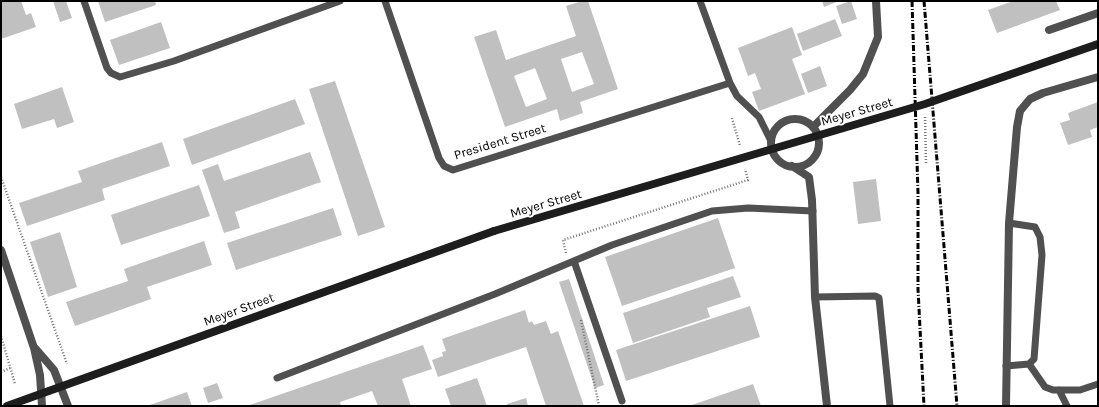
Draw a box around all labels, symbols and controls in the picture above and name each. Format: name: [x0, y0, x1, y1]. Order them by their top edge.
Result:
street label: Meyer Street: [819, 94, 895, 130]
street label: President Street: [452, 121, 548, 163]
street label: Meyer Street: [508, 186, 584, 222]
street label: Meyer Street: [202, 290, 276, 330]

